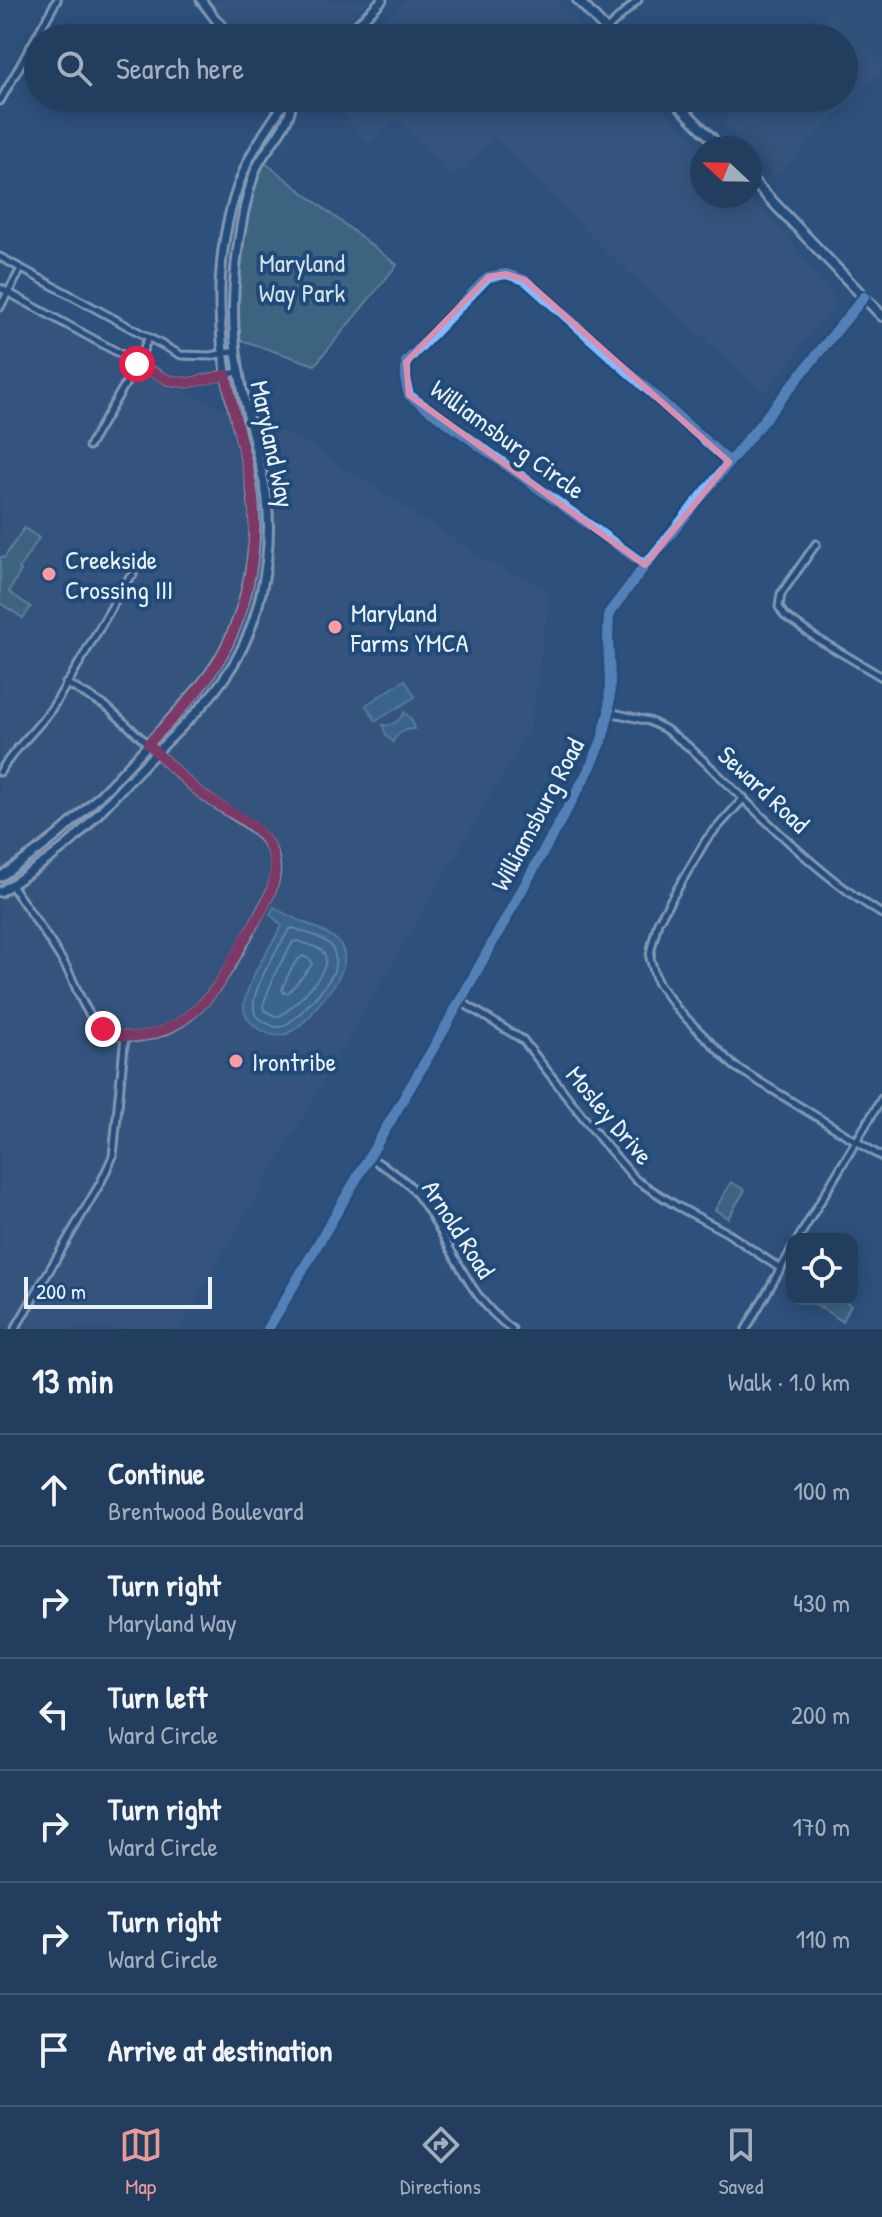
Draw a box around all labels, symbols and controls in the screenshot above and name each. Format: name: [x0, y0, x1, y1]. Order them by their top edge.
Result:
search box: [24, 24, 858, 112]
icon: search: [52, 46, 96, 90]
text: Search here: [116, 48, 244, 88]
north arrow: [690, 136, 762, 208]
park label: Maryland Way Park: [259, 245, 346, 310]
route start: [119, 346, 155, 382]
street label: Williamsburg Circle: [424, 371, 592, 507]
street label: Maryland Way: [242, 377, 304, 511]
place label: Creekside Crossing III: [65, 542, 173, 607]
marker: Creekside Crossing III: [40, 565, 58, 583]
place label: Maryland Farms YMCA: [350, 595, 469, 660]
marker: Maryland Farms YMCA: [326, 618, 344, 636]
street label: Williamsburg Road: [482, 732, 592, 896]
street label: Seward Road: [711, 738, 817, 840]
route end: [85, 1011, 121, 1047]
place label: Irontribe: [252, 1044, 336, 1079]
marker: Irontribe: [227, 1052, 245, 1070]
street label: Mosley Drive: [558, 1058, 662, 1172]
street label: Arnold Road: [414, 1173, 504, 1285]
map controls: [786, 1233, 858, 1305]
button: locate: [786, 1233, 858, 1305]
scale bar: [24, 1273, 212, 1309]
text: 200 m: [36, 1276, 86, 1306]
text: 13 min: [32, 1358, 114, 1404]
text: Walk · 1.0 km: [728, 1364, 850, 1399]
text: Continue: [108, 1453, 205, 1493]
icon: ahead: [32, 1468, 76, 1512]
text: 100 m: [794, 1473, 850, 1508]
text: Brentwood Boulevard: [108, 1493, 303, 1528]
text: Turn right: [108, 1565, 221, 1605]
icon: right: [32, 1580, 76, 1624]
text: 430 m: [793, 1585, 850, 1620]
text: Maryland Way: [108, 1605, 237, 1640]
text: Turn left: [108, 1677, 207, 1717]
icon: left: [32, 1692, 76, 1736]
text: 200 m: [791, 1697, 850, 1732]
text: Ward Circle: [108, 1717, 218, 1752]
text: Turn right: [108, 1789, 221, 1829]
icon: right: [32, 1804, 76, 1848]
text: 170 m: [792, 1809, 850, 1844]
text: Ward Circle: [108, 1829, 218, 1864]
text: Turn right: [108, 1901, 221, 1941]
icon: right: [32, 1916, 76, 1960]
text: 110 m: [796, 1921, 850, 1956]
text: Ward Circle: [108, 1941, 218, 1976]
icon: arrive: [32, 2028, 76, 2072]
text: Arrive at destination: [108, 2030, 333, 2070]
tab: Map: [119, 2123, 163, 2201]
tab: Directions: [400, 2123, 481, 2201]
tab: Saved: [718, 2123, 763, 2201]

